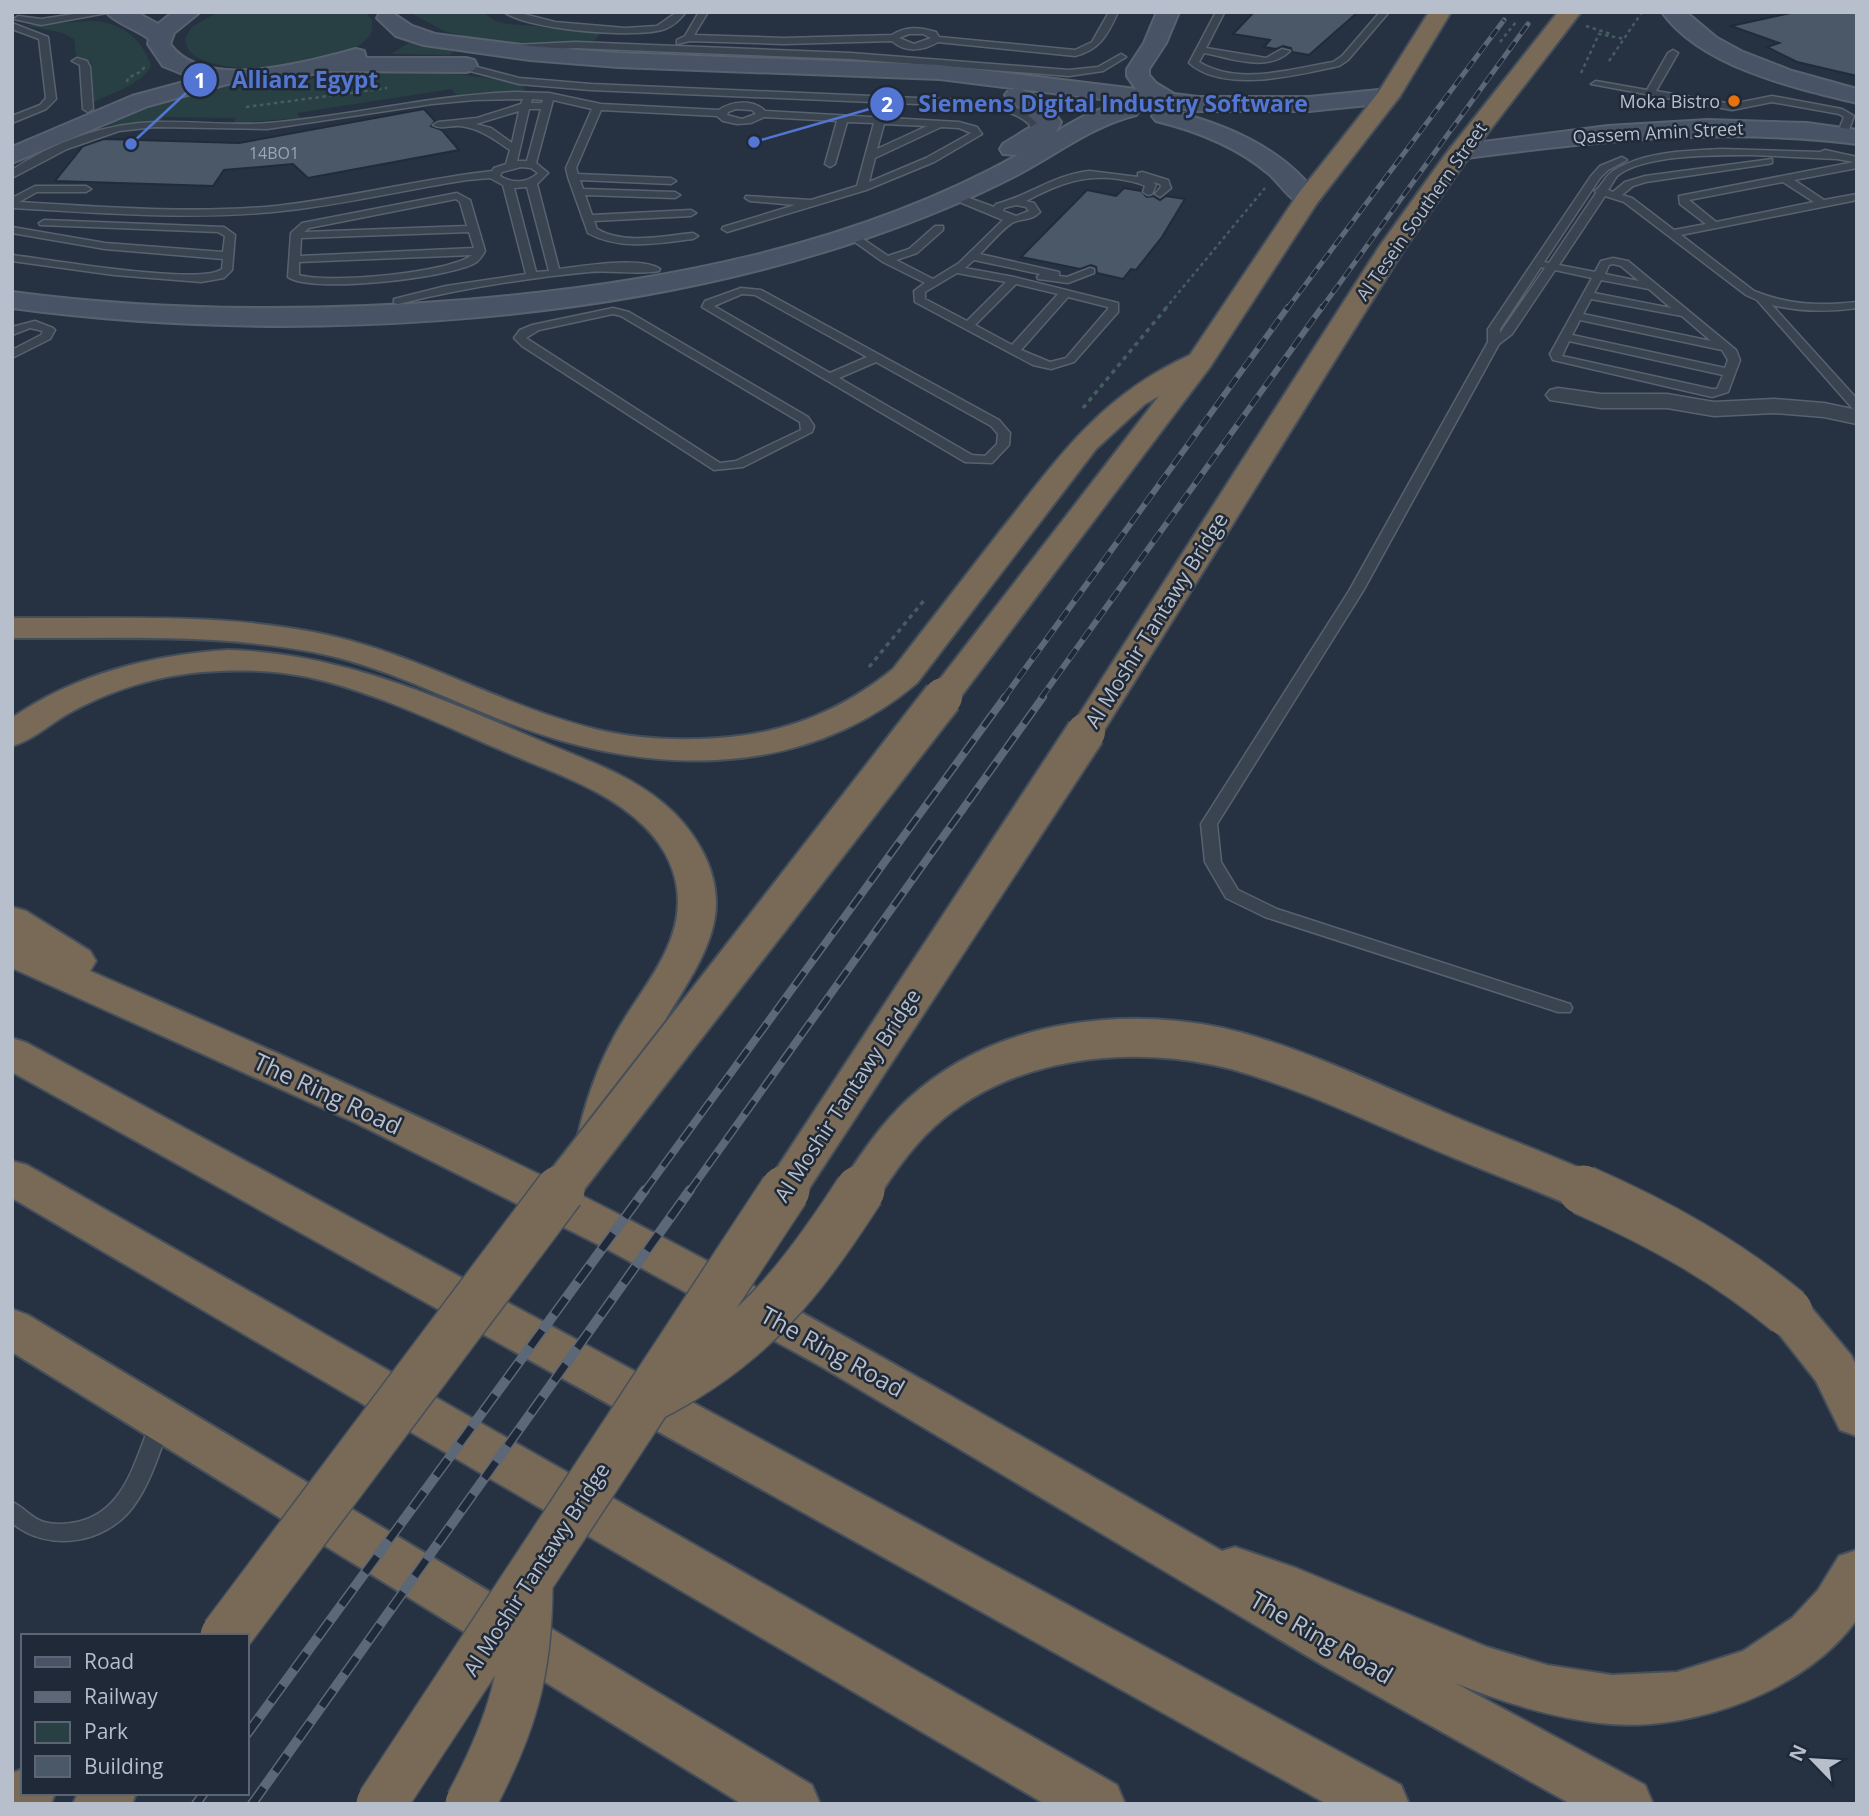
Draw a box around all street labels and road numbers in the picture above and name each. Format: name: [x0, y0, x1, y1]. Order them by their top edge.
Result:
street label: Qassem Amin Street: [1572, 116, 1744, 148]
street label: Al Tesein Southern Street: [1350, 117, 1492, 305]
street label: Al Moshir Tantawy Bridge: [1078, 507, 1234, 733]
street label: Al Moshir Tantawy Bridge: [768, 983, 926, 1207]
street label: The Ring Road: [249, 1044, 407, 1142]
street label: The Ring Road: [755, 1298, 911, 1404]
street label: Al Moshir Tantawy Bridge: [457, 1457, 615, 1681]
street label: The Ring Road: [1245, 1583, 1399, 1691]

